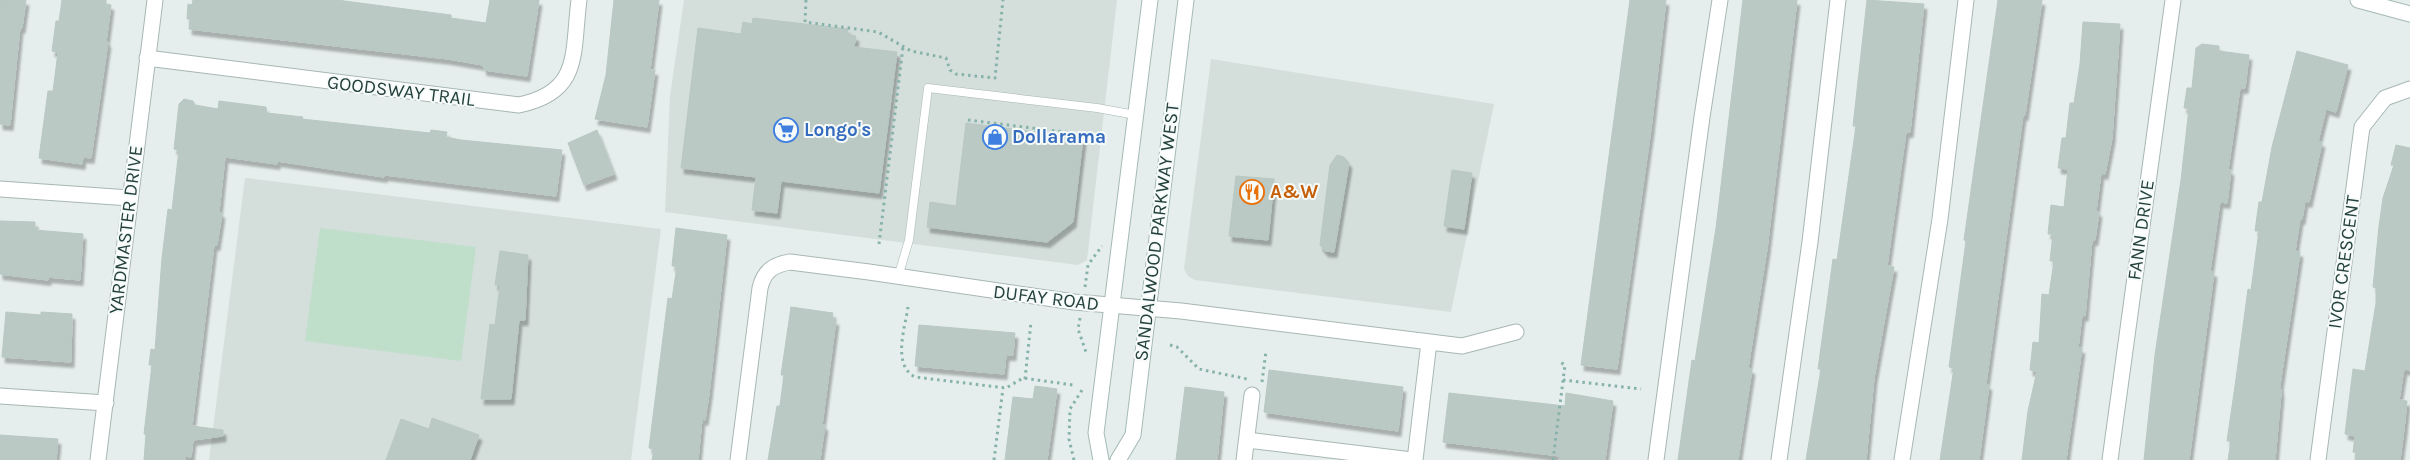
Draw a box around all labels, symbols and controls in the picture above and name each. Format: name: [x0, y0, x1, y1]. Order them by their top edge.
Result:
street label: GOODSWAY TRAIL: [326, 71, 476, 111]
street label: SANDALWOOD PARKWAY WEST: [1130, 101, 1184, 362]
supermarket icon: Longo's: [773, 117, 799, 143]
place label: Longo's: [804, 119, 871, 141]
shop icon: Dollarama: [982, 124, 1008, 150]
place label: Dollarama: [1012, 126, 1106, 148]
street label: YARDMASTER DRIVE: [105, 144, 147, 316]
street label: FANN DRIVE: [2123, 178, 2159, 282]
restaurant icon: A&W: [1239, 179, 1265, 205]
place label: A&W: [1270, 181, 1318, 203]
street label: IVOR CRESCENT: [2324, 193, 2364, 330]
street label: DUFAY ROAD: [992, 281, 1100, 315]

